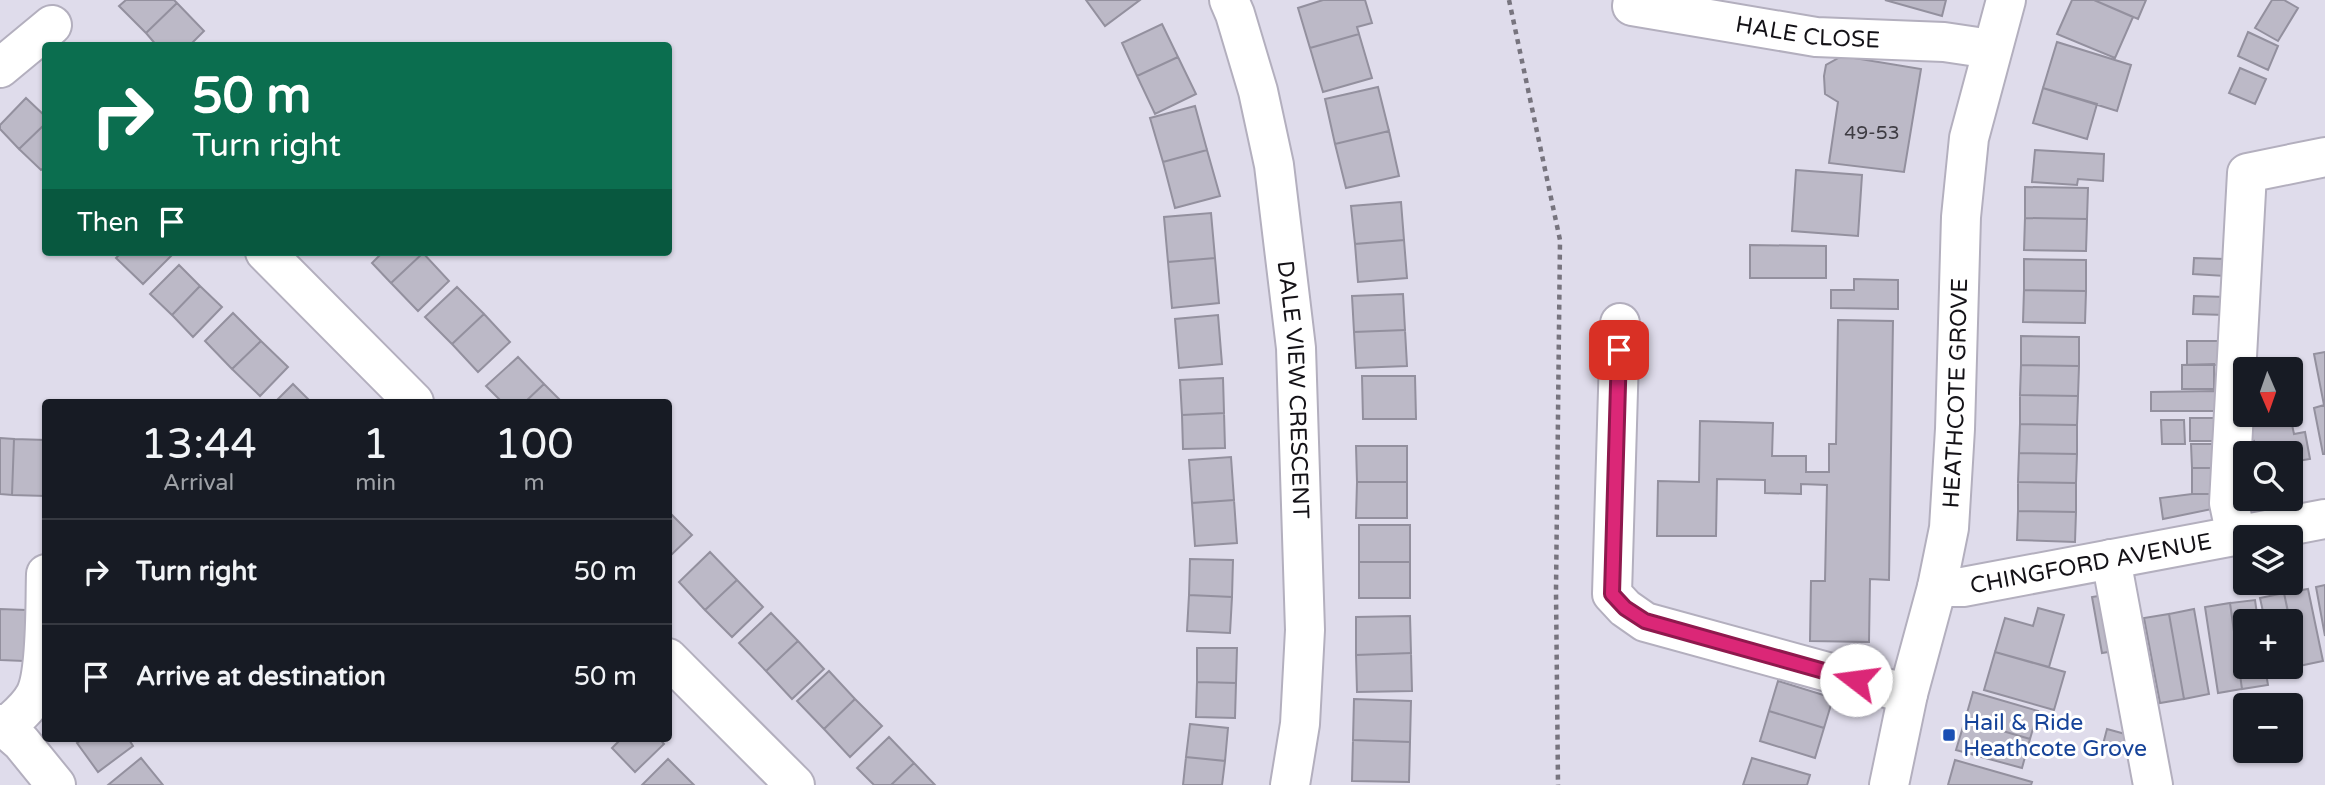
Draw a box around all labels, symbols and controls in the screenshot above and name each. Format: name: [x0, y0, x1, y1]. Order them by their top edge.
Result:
street label: HALE CLOSE: [1733, 11, 1880, 54]
text: 50 m: [192, 67, 311, 126]
icon: right: [77, 70, 168, 161]
house number: 49-53: [1844, 122, 1900, 144]
text: Turn right: [192, 127, 341, 165]
icon: arrive: [153, 203, 191, 241]
text: Then: [77, 207, 139, 238]
street label: DALE VIEW CRESCENT: [1271, 259, 1314, 519]
street label: HEATHCOTE GROVE: [1937, 278, 1974, 509]
pin: [1589, 320, 1649, 380]
icon: arrive: [1600, 331, 1638, 369]
north arrow: [2233, 357, 2303, 427]
map controls: [2233, 357, 2303, 763]
text: 13:44: [140, 419, 257, 470]
text: 1: [362, 419, 389, 470]
text: 100: [494, 419, 574, 470]
button: search: [2233, 441, 2303, 511]
text: Arrival: [163, 469, 234, 497]
text: min: [355, 469, 396, 497]
text: m: [523, 469, 545, 497]
button: layers: [2233, 525, 2303, 595]
street label: CHINGFORD AVENUE: [1968, 528, 2214, 600]
icon: right: [77, 553, 115, 591]
text: Turn right: [136, 556, 257, 587]
text: 50 m: [574, 556, 637, 587]
button: +: [2233, 609, 2303, 679]
position arrow: [1819, 643, 1893, 717]
icon: arrive: [77, 658, 115, 696]
text: Arrive at destination: [136, 661, 386, 692]
text: 50 m: [574, 661, 637, 692]
button: −: [2233, 693, 2303, 763]
place label: Hail & Ride Heathcote Grove: [1963, 709, 2147, 763]
marker: Hail & Ride Heathcote Grove: [1941, 727, 1957, 743]

